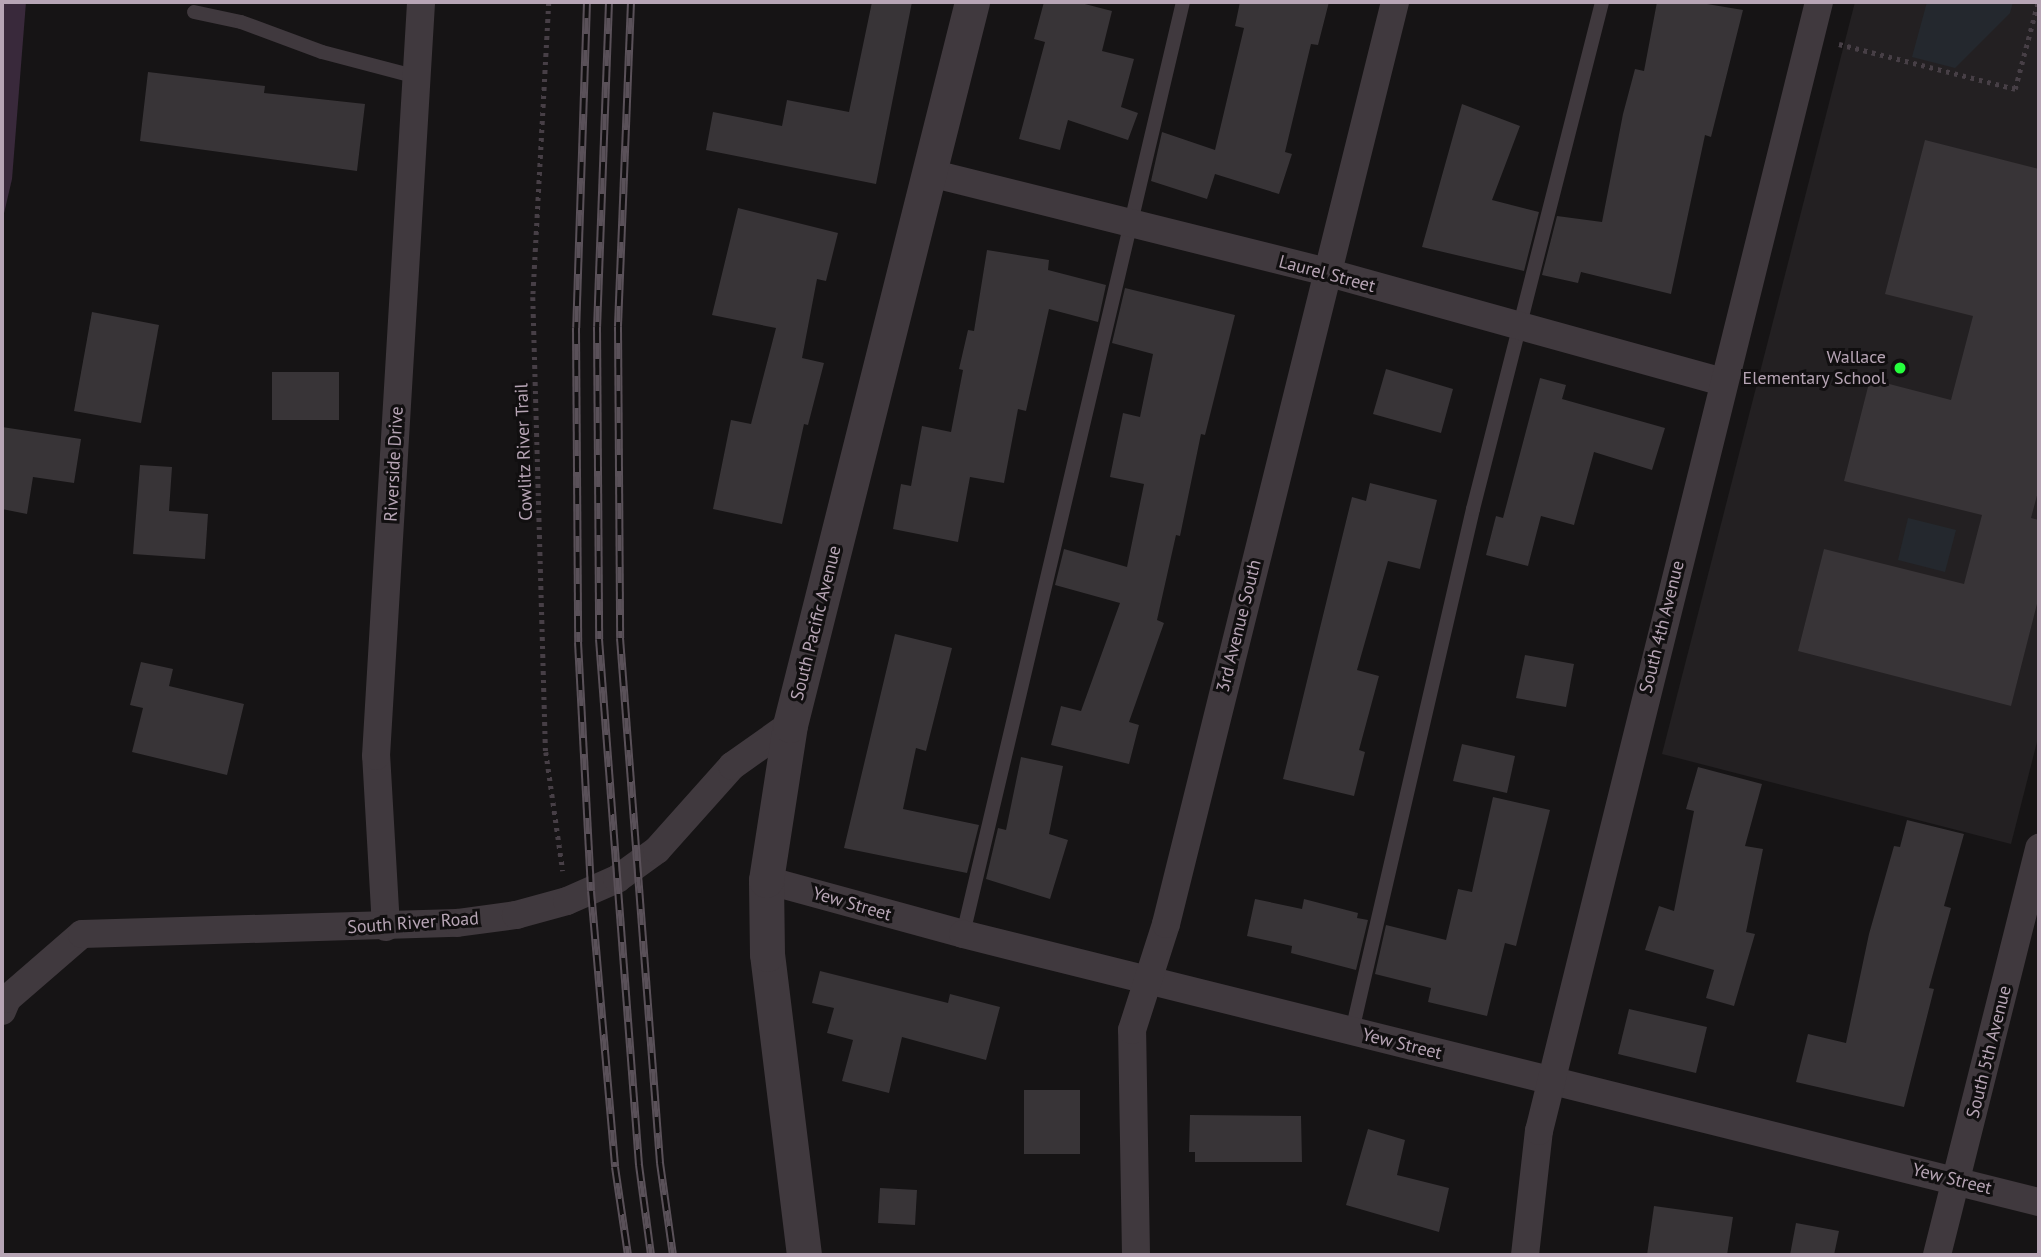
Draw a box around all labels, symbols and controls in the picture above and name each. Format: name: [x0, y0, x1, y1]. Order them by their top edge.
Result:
street label: Laurel Street: [1276, 251, 1378, 297]
place label: Wallace Elementary School: [1742, 347, 1886, 390]
marker: Wallace Elementary School: [1892, 360, 1908, 376]
street label: Cowlitz River Trail: [511, 382, 537, 522]
street label: Riverside Drive: [380, 406, 408, 522]
street label: South Pacific Avenue: [786, 543, 846, 703]
street label: 3rd Avenue South: [1212, 557, 1266, 695]
street label: South 4th Avenue: [1635, 558, 1689, 696]
street label: Yew Street: [810, 882, 894, 926]
street label: South River Road: [346, 908, 480, 938]
street label: South 5th Avenue: [1962, 983, 2016, 1121]
street label: Yew Street: [1360, 1024, 1444, 1064]
street label: Yew Street: [1910, 1159, 1994, 1199]

